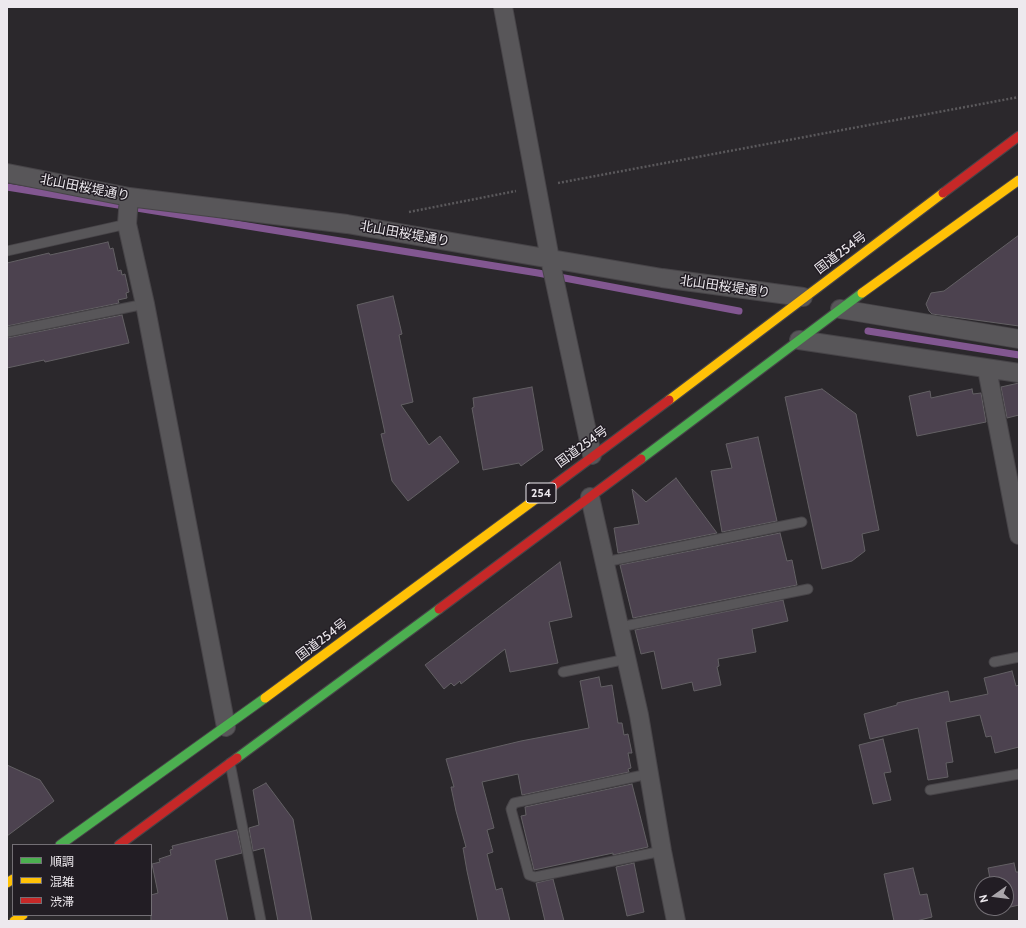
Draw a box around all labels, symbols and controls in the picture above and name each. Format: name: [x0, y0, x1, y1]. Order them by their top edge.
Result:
street label: 北山田桜堤通り: [39, 172, 131, 204]
street label: 北山田桜堤通り: [359, 218, 451, 250]
street label: 国道254号: [812, 229, 870, 277]
street label: 北山田桜堤通り: [679, 273, 771, 301]
street label: 国道254号: [553, 423, 611, 471]
road number: 254: [526, 483, 556, 503]
street label: 国道254号: [293, 616, 351, 664]
legend: [12, 844, 152, 916]
text: 順調: [50, 854, 74, 869]
text: 混雑: [50, 874, 74, 889]
north arrow: [974, 876, 1014, 916]
text: N: [976, 893, 991, 904]
text: 渋滞: [50, 894, 74, 909]

